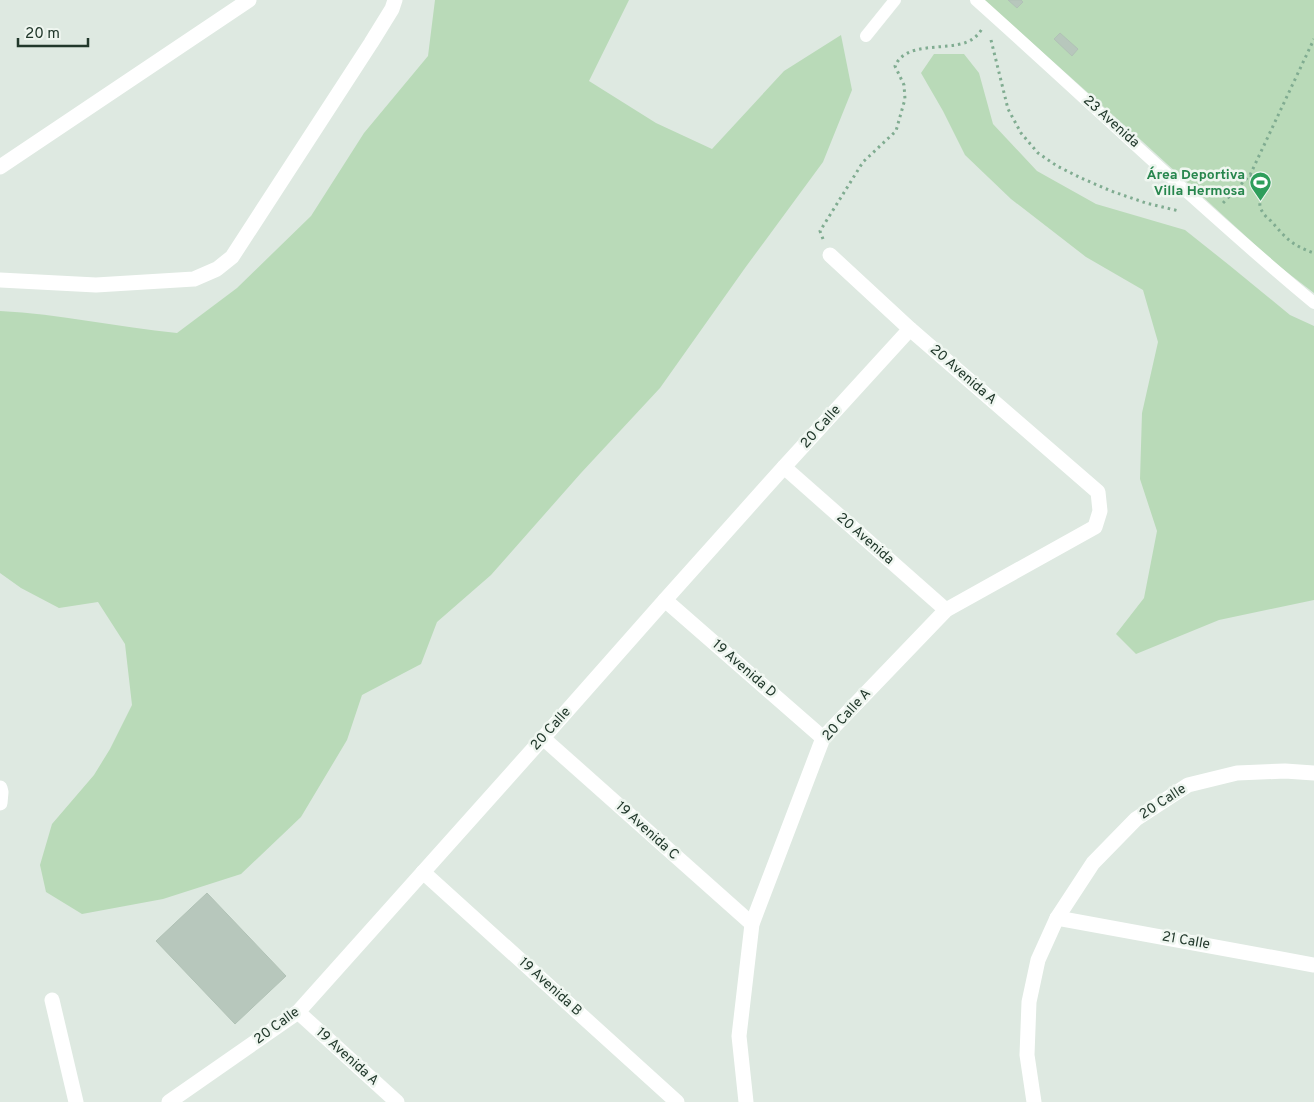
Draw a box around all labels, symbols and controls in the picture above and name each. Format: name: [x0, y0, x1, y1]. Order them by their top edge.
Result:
scale bar: [18, 15, 88, 47]
text: 20 m: [25, 25, 60, 44]
street label: 23 Avenida: [1079, 92, 1143, 152]
place label: Área Deportiva Villa Hermosa: [1147, 166, 1245, 200]
sports icon: Área Deportiva Villa Hermosa: [1249, 171, 1273, 202]
street label: 20 Avenida A: [926, 341, 1000, 409]
street label: 20 Calle: [797, 402, 845, 452]
street label: 20 Avenida: [833, 509, 897, 569]
street label: 19 Avenida D: [708, 637, 780, 701]
street label: 20 Calle A: [819, 685, 875, 745]
street label: 20 Calle: [527, 704, 575, 754]
street label: 20 Calle: [1137, 781, 1189, 823]
street label: 19 Avenida C: [612, 798, 682, 864]
street label: 21 Calle: [1161, 928, 1211, 954]
street label: 19 Avenida B: [515, 954, 585, 1020]
street label: 20 Calle: [251, 1004, 303, 1048]
street label: 19 Avenida A: [312, 1024, 382, 1090]

